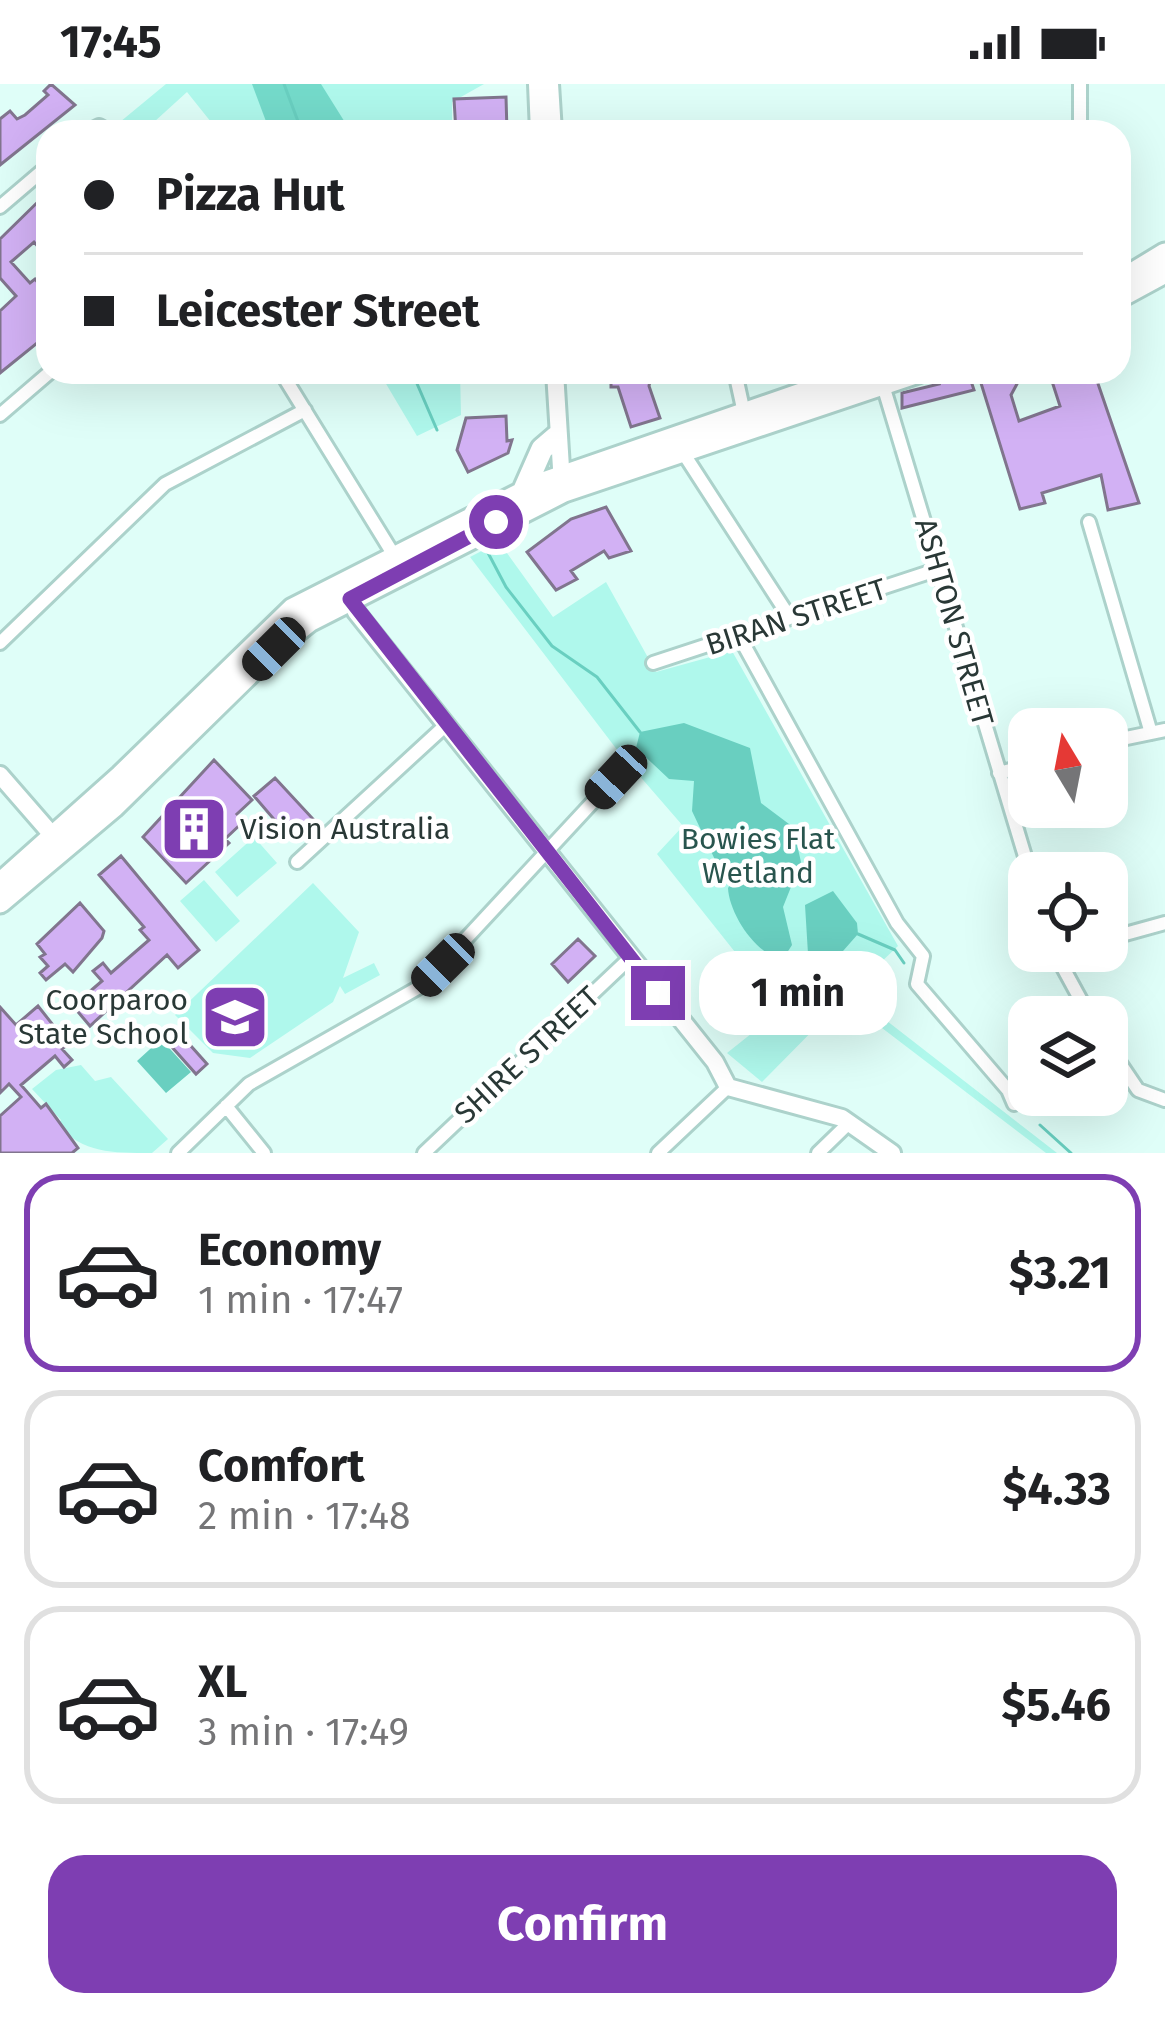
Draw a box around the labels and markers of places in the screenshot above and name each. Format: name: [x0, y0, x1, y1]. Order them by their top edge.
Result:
building icon: Vision Australia: [159, 794, 229, 864]
place label: Vision Australia: [240, 811, 450, 847]
place label: Coorparoo State School: [18, 982, 188, 1052]
school or university icon: Coorparoo State School: [200, 982, 270, 1052]

